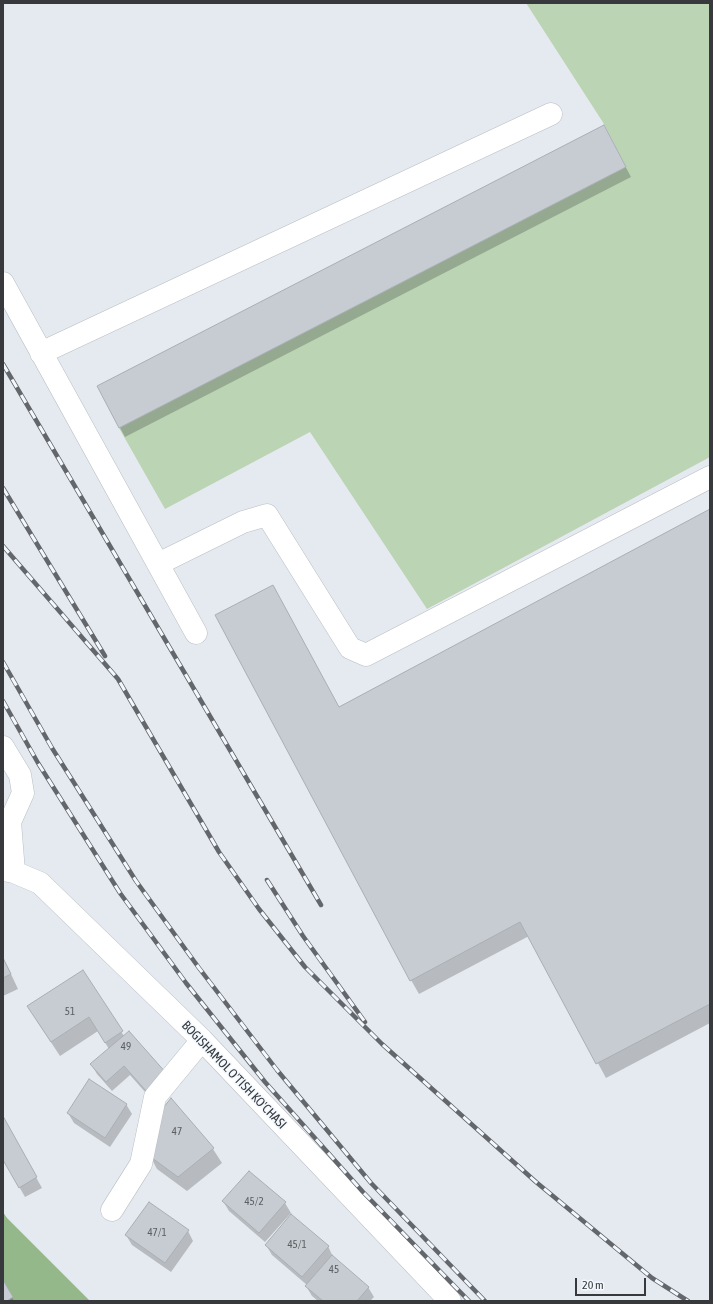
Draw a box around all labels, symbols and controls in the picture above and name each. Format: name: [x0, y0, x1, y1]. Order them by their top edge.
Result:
house number: 51: [65, 1005, 75, 1019]
street label: BOGISHAMOL O'TISH KO'CHASI: [178, 1018, 290, 1132]
house number: 49: [121, 1040, 131, 1054]
house number: 47: [172, 1125, 182, 1139]
house number: 45/2: [244, 1195, 264, 1209]
house number: 47/1: [147, 1226, 167, 1240]
house number: 45/1: [287, 1238, 307, 1252]
house number: 45: [329, 1263, 339, 1277]
scale bar: [577, 1270, 648, 1296]
text: 20 m: [582, 1278, 604, 1292]

